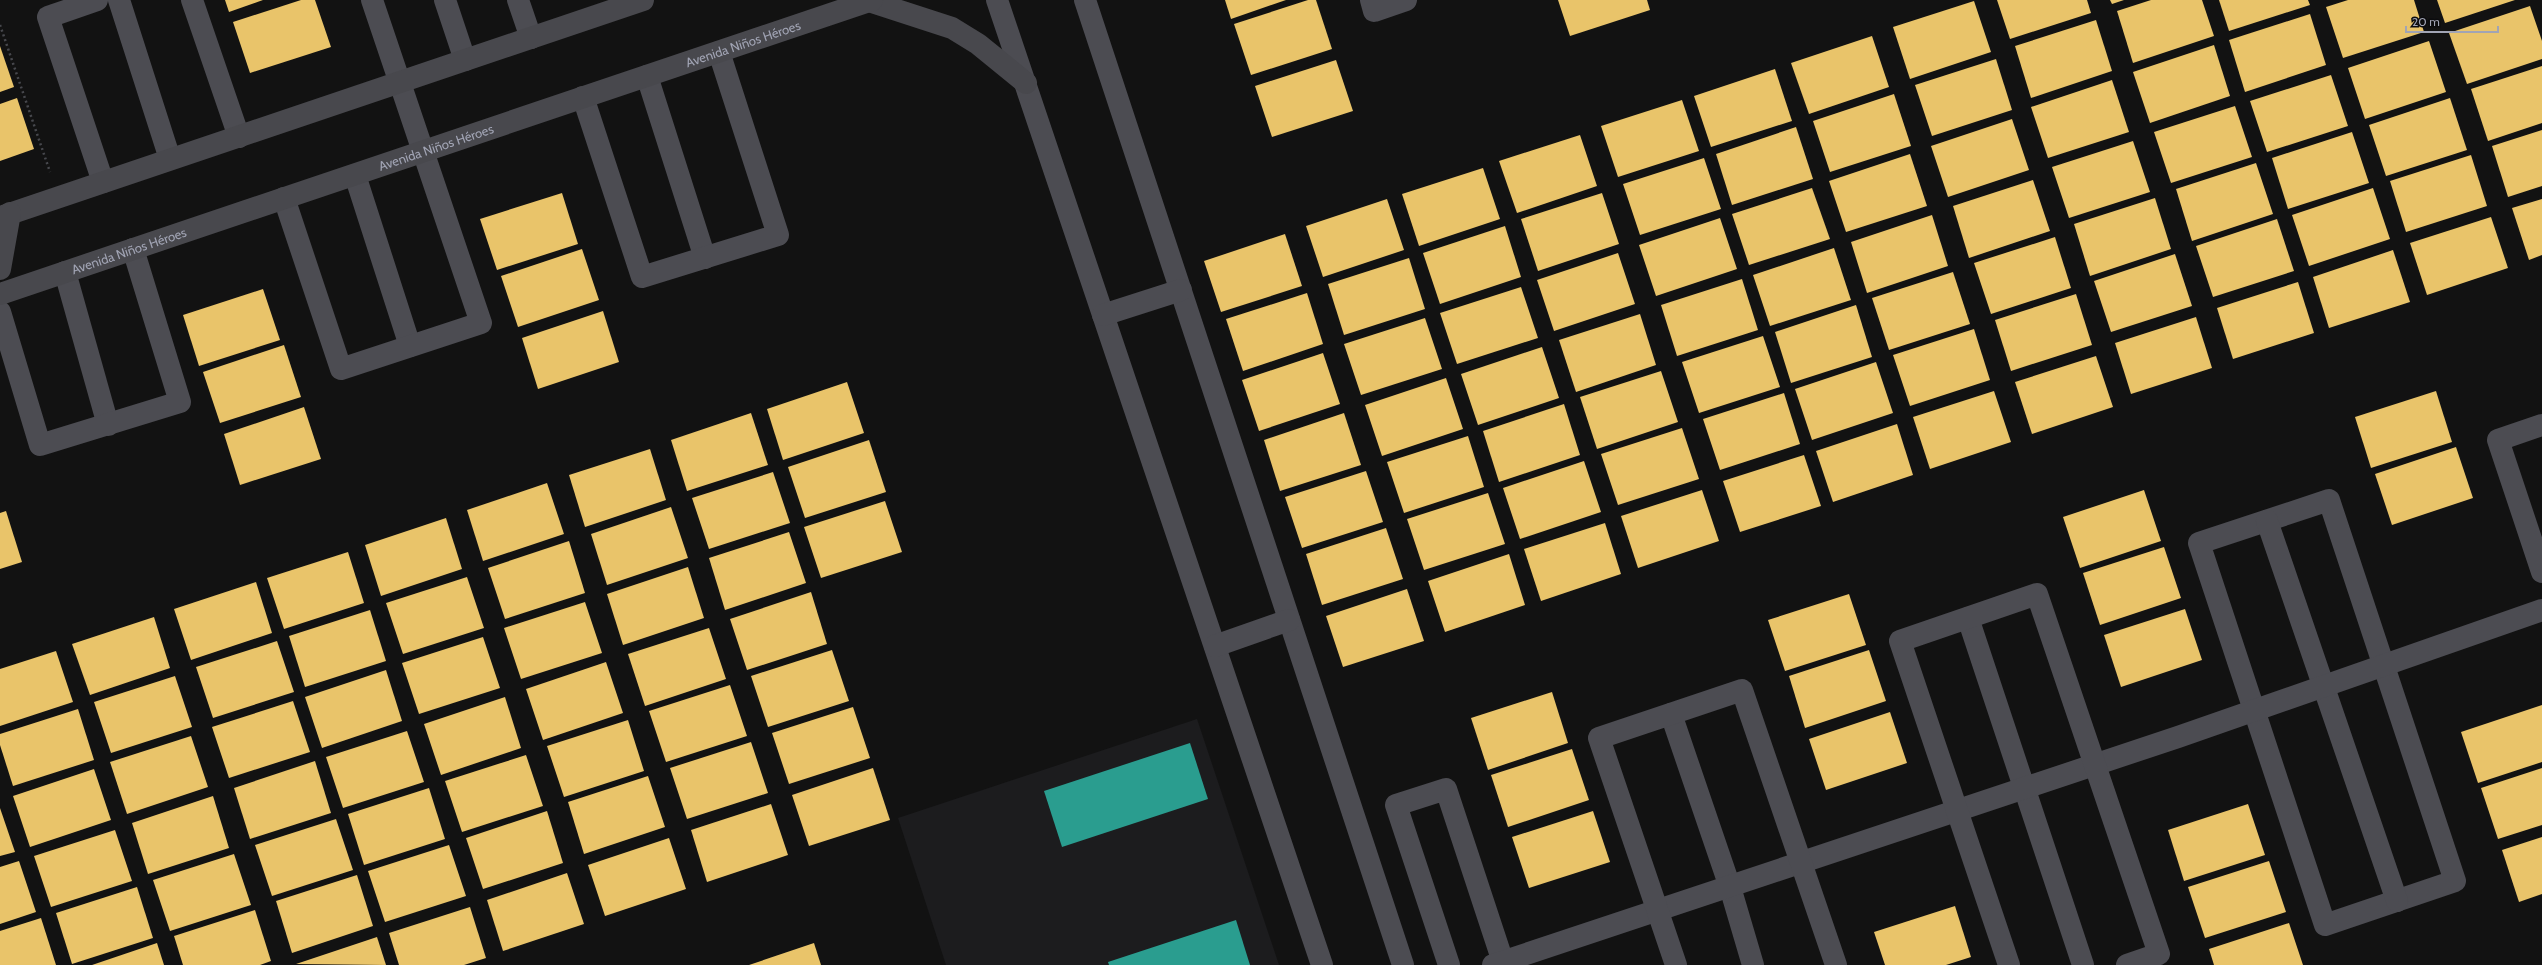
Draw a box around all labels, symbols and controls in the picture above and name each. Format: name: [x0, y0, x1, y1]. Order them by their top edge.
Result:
scale bar: [2406, 8, 2498, 34]
text: 20 m: [2412, 14, 2440, 29]
street label: Avenida Niños Héroes: [683, 17, 803, 70]
street label: Avenida Niños Héroes: [376, 120, 496, 174]
street label: Avenida Niños Héroes: [69, 224, 189, 277]

